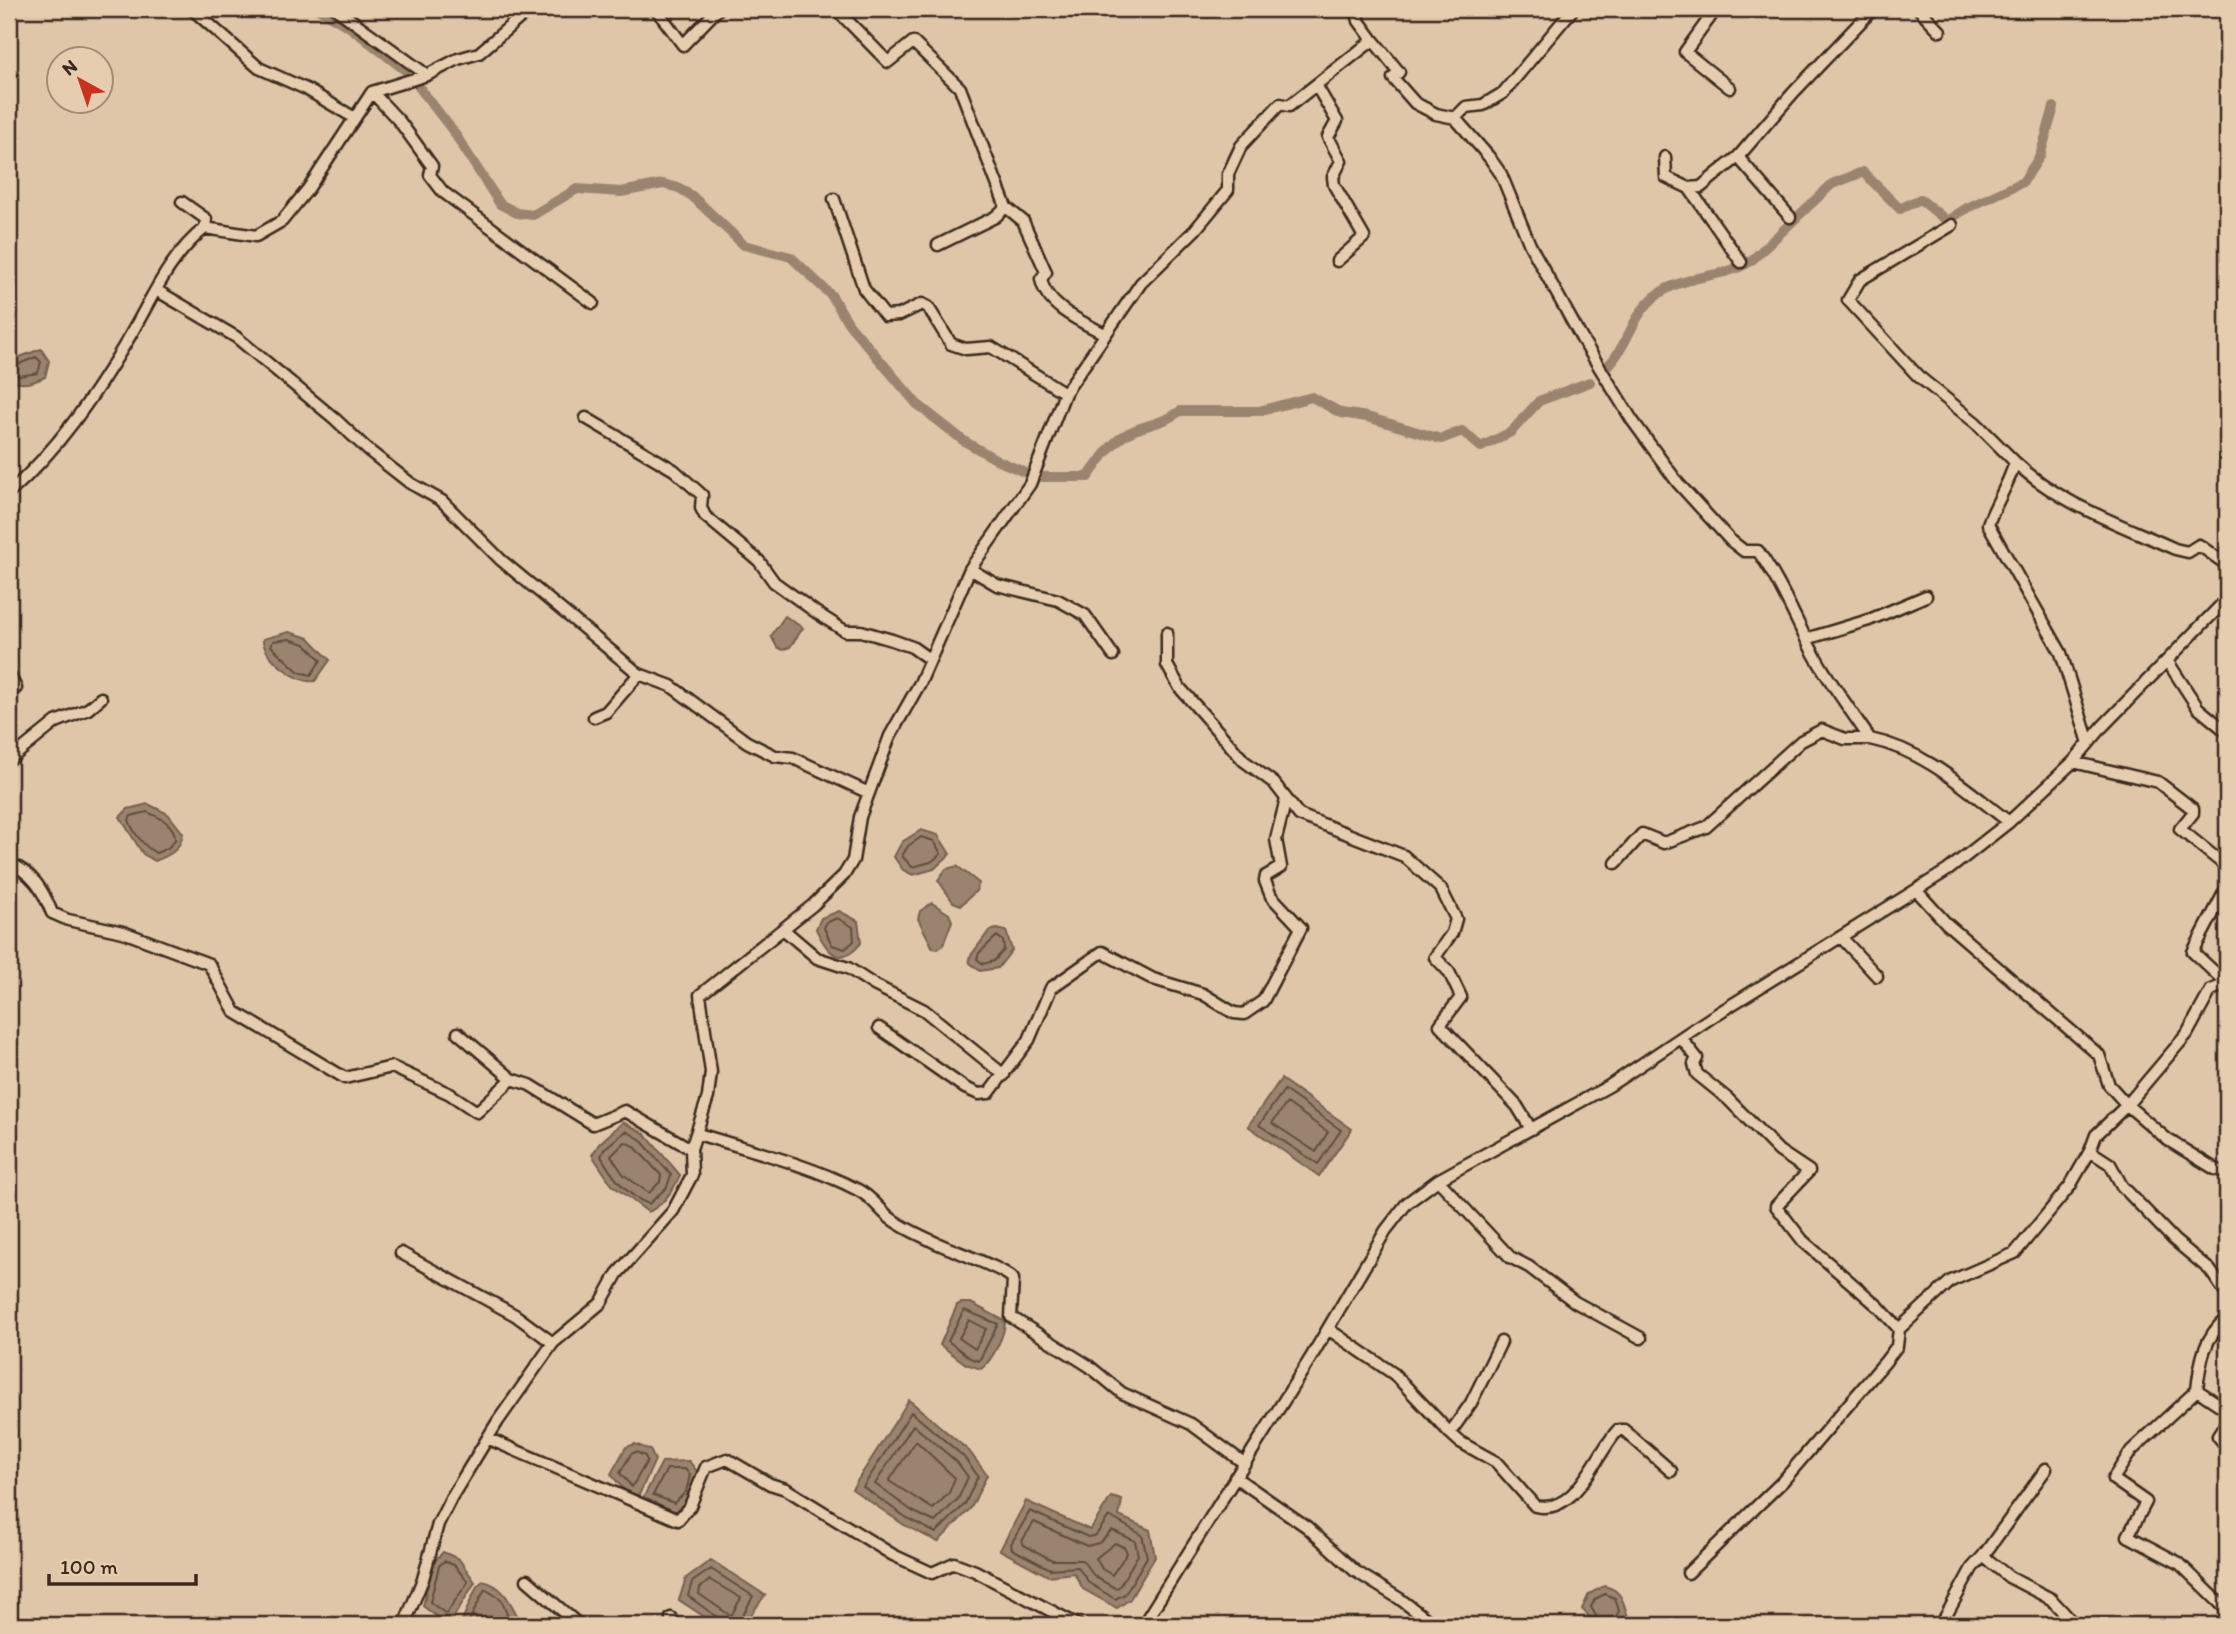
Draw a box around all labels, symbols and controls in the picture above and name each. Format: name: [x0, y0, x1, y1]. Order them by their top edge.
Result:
north arrow: [46, 46, 116, 116]
text: N: [57, 54, 82, 80]
scale bar: [49, 1543, 196, 1587]
text: 100 m: [60, 1554, 118, 1579]

